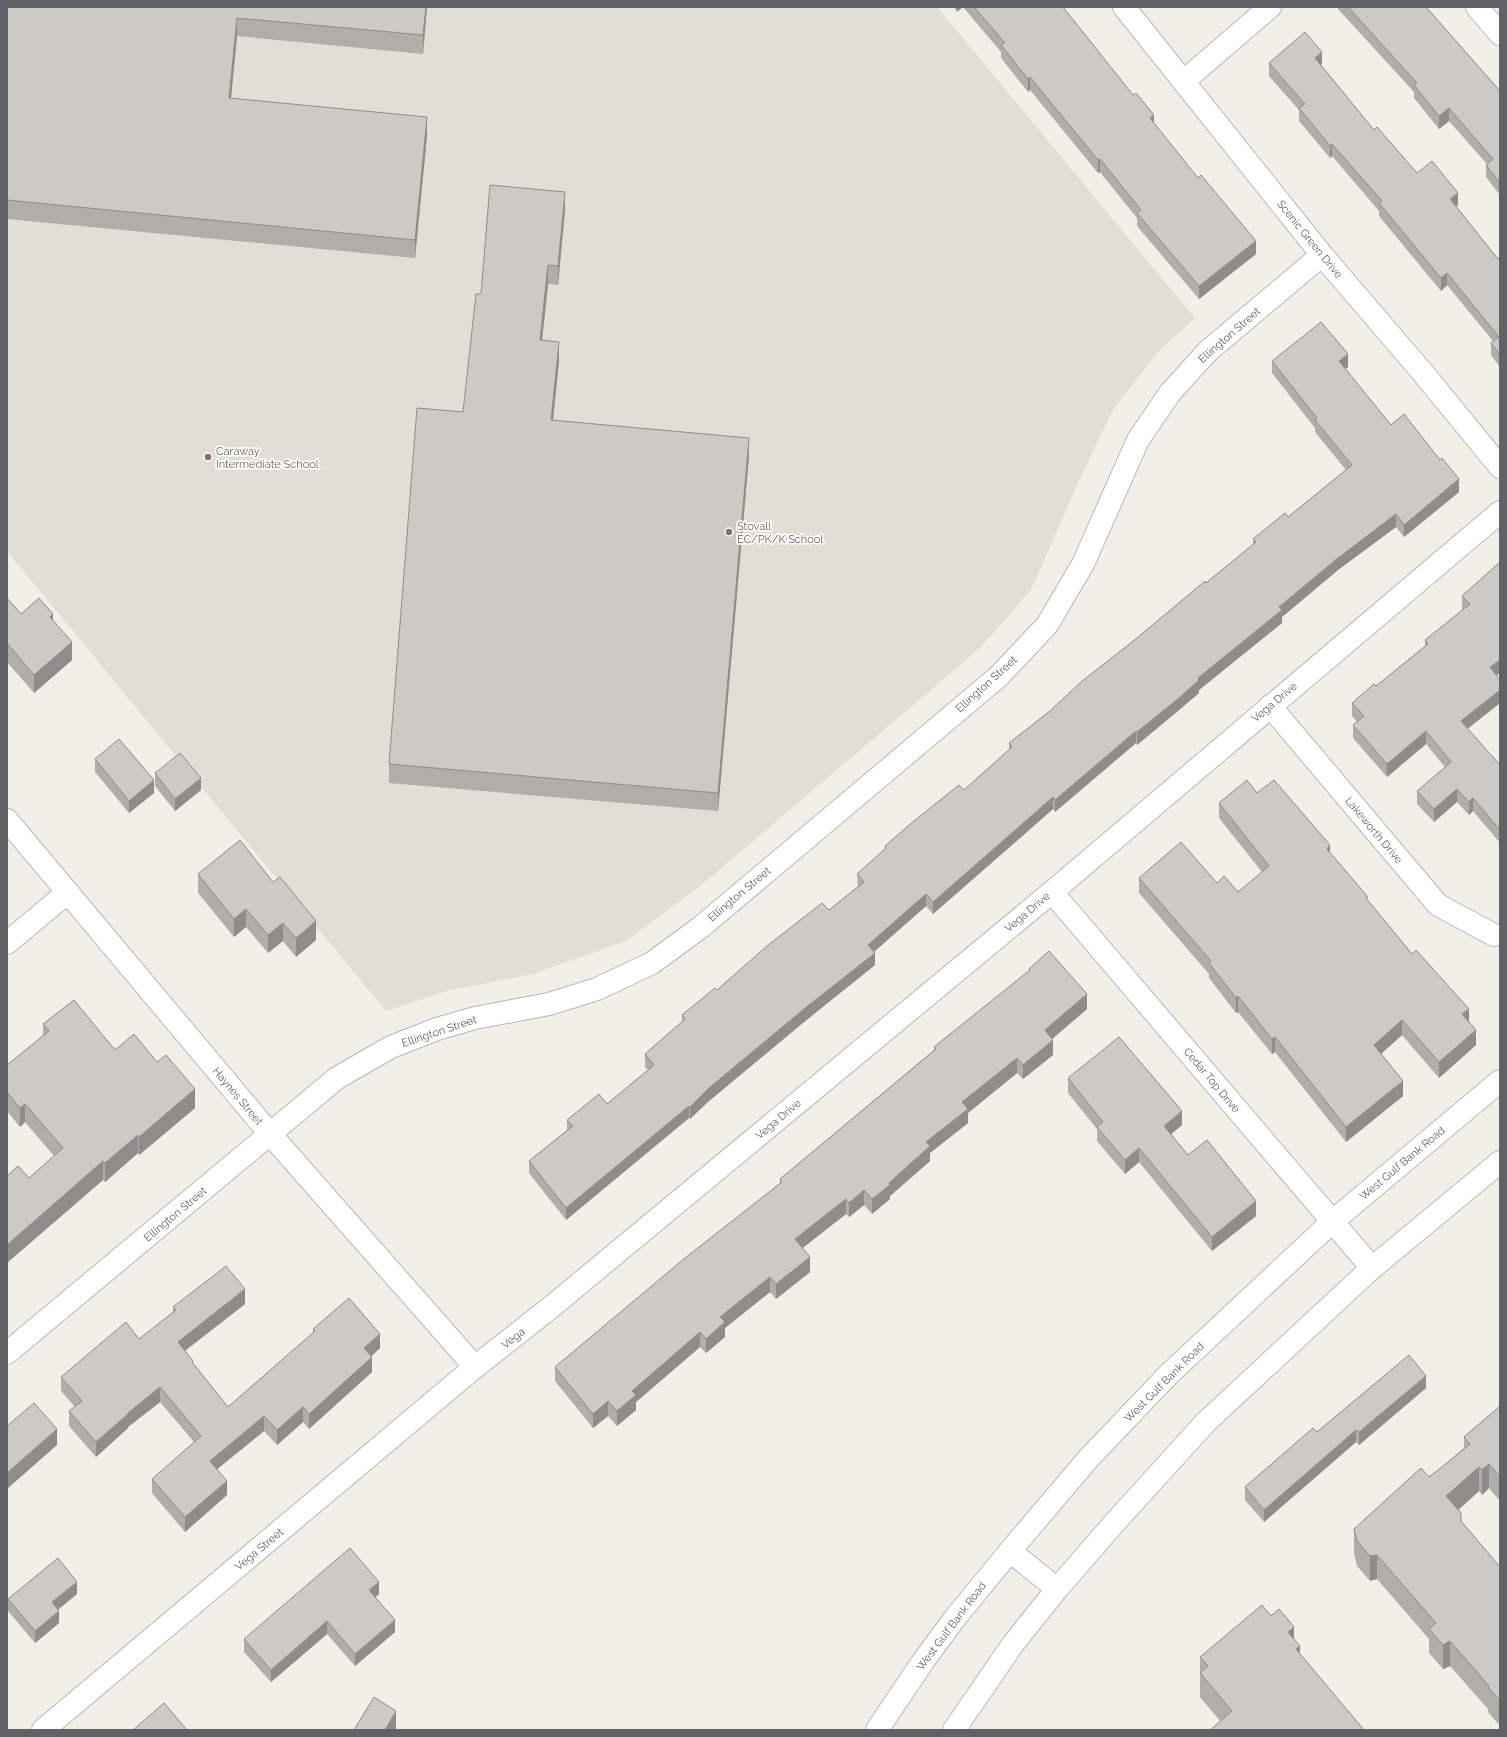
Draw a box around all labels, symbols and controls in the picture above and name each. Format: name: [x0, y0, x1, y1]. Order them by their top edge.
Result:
street label: Scenic Green Drive: [1274, 198, 1345, 281]
street label: Ellington Street: [1196, 305, 1263, 366]
place label: Caraway Intermediate School: [216, 445, 319, 471]
marker: Caraway Intermediate School: [203, 452, 213, 462]
place label: Stovall EC/PK/K School: [737, 520, 823, 546]
marker: Stovall EC/PK/K School: [724, 527, 734, 537]
street label: Ellington Street: [953, 653, 1020, 715]
street label: Vega Drive: [1249, 679, 1300, 725]
street label: Lakeworth Drive: [1342, 795, 1405, 867]
street label: Ellington Street: [705, 864, 774, 924]
street label: Vega Drive: [1002, 889, 1053, 935]
street label: Ellington Street: [400, 1013, 479, 1050]
street label: Cedar Top Drive: [1181, 1045, 1243, 1116]
street label: Haynes Street: [210, 1065, 266, 1128]
street label: Vega Drive: [753, 1096, 804, 1142]
street label: West Gulf Bank Road: [1357, 1124, 1448, 1203]
street label: Ellington Street: [141, 1184, 210, 1244]
street label: Vega: [499, 1325, 528, 1352]
street label: West Gulf Bank Road: [1122, 1340, 1207, 1425]
street label: Vega Street: [232, 1525, 286, 1573]
street label: West Gulf Bank Road: [914, 1579, 989, 1673]

